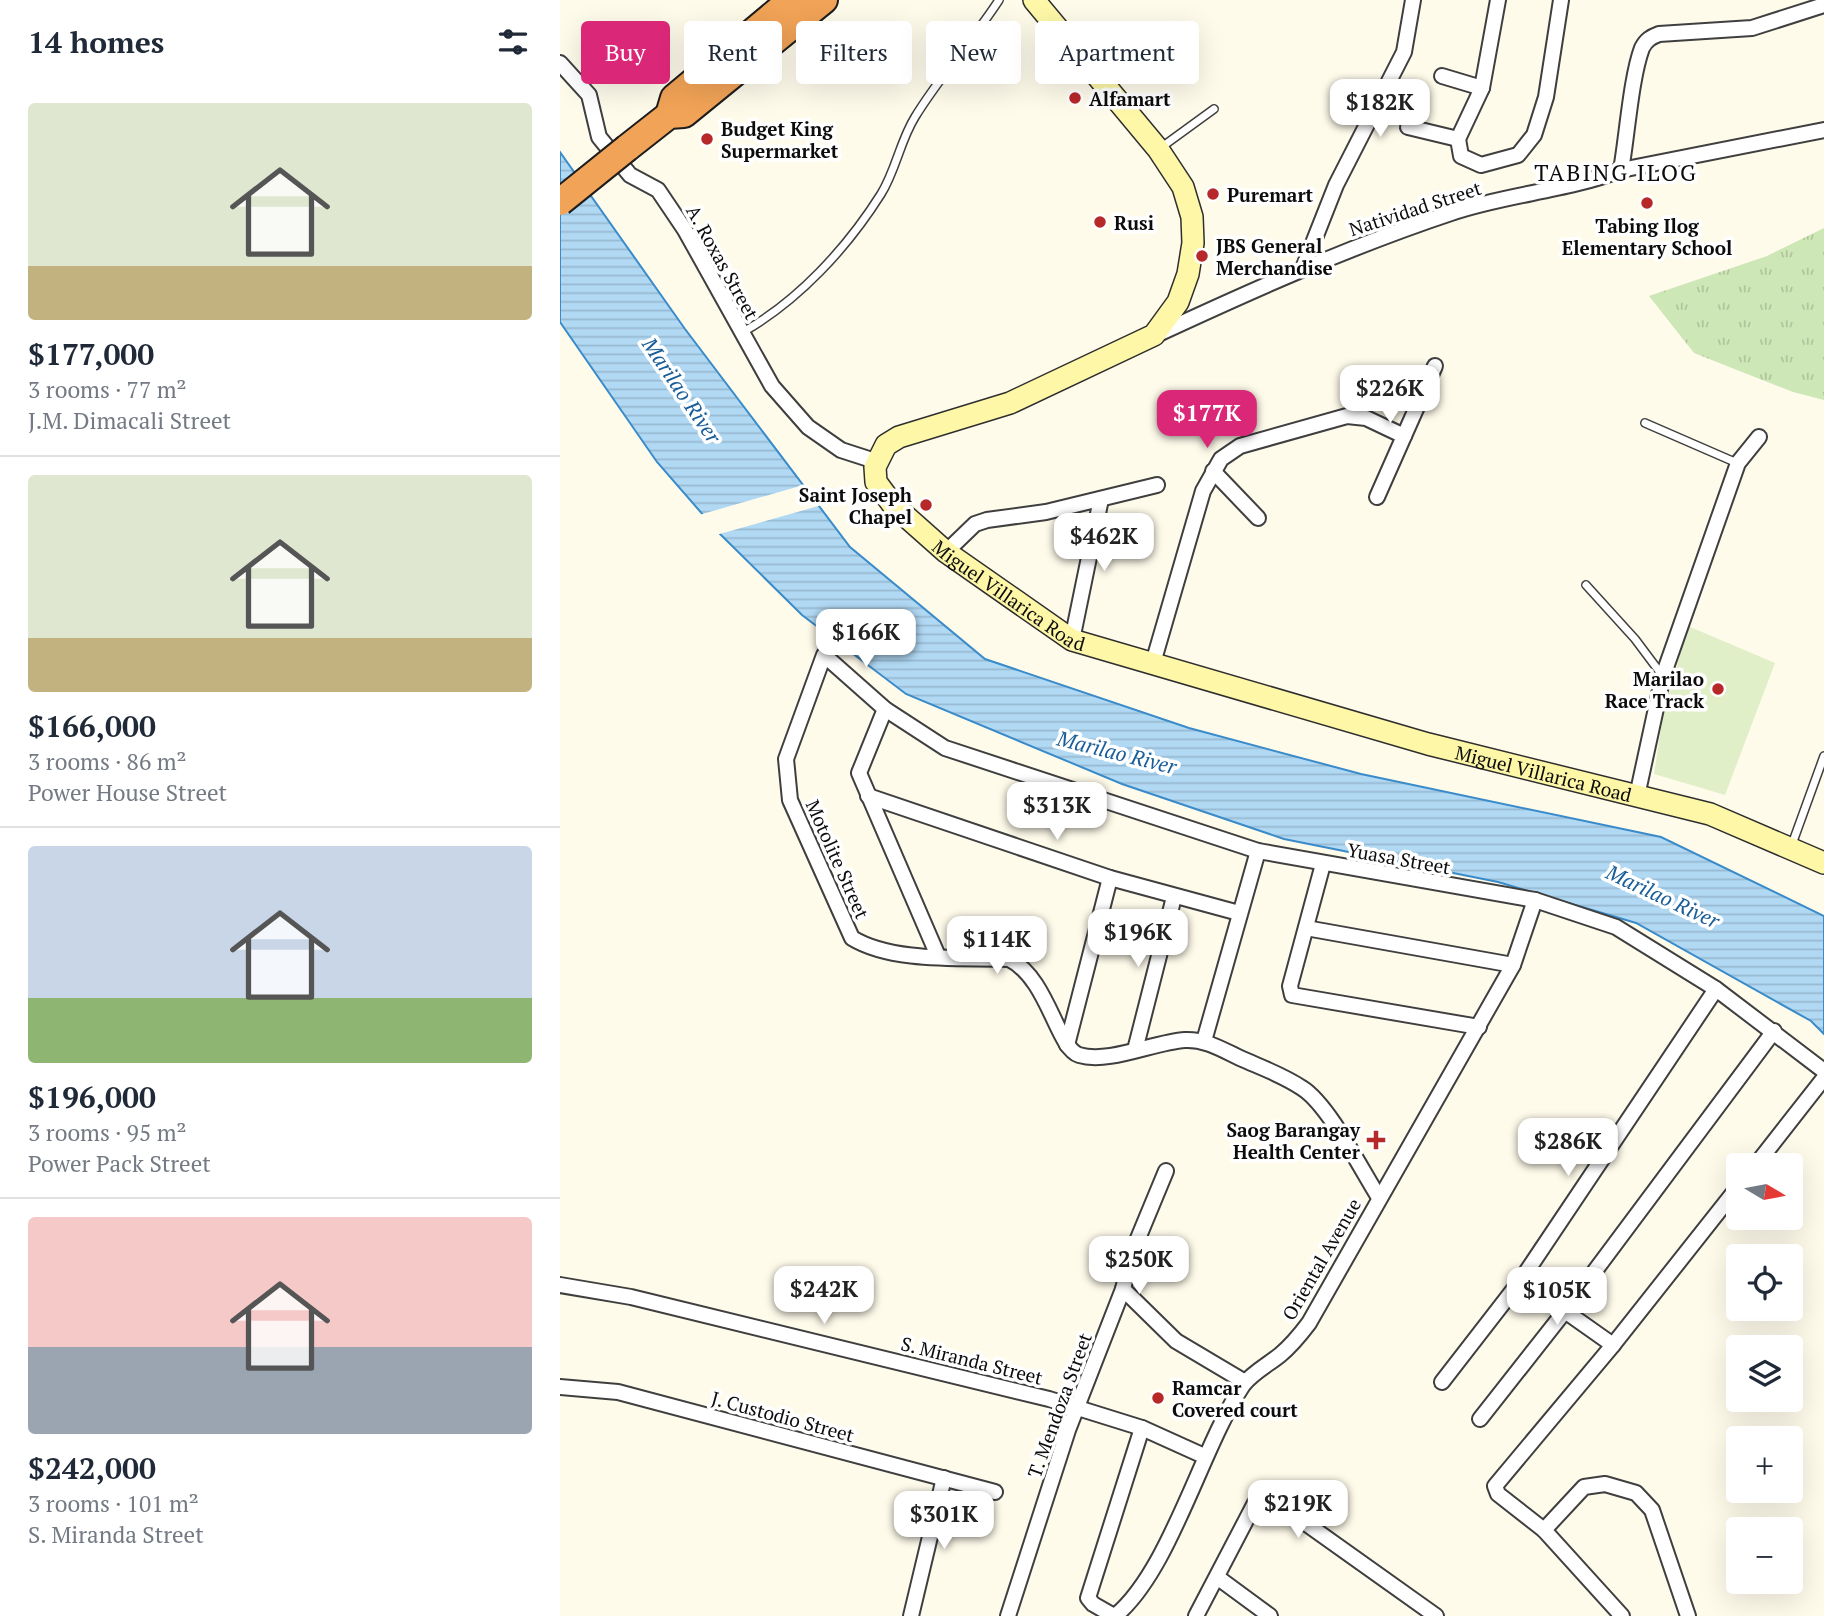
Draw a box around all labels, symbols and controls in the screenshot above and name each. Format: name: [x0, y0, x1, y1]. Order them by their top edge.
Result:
chip: Buy: [581, 21, 670, 84]
chip: Rent: [684, 21, 782, 84]
chip: Filters: [796, 21, 912, 84]
chip: New: [926, 21, 1021, 84]
chip: Apartment: [1035, 21, 1199, 84]
text: 14 homes: [28, 22, 164, 62]
icon: filters: [494, 23, 532, 61]
pin: $182K: [1331, 80, 1429, 139]
place label: Alfamart: [1089, 86, 1171, 111]
text: $182K: [1346, 86, 1414, 117]
marker: Alfamart: [1067, 90, 1083, 106]
place label: Budget King Supermarket: [721, 116, 839, 163]
marker: Budget King Supermarket: [699, 131, 715, 147]
icon: home: [217, 149, 343, 275]
district label: TABING ILOG: [1534, 157, 1698, 188]
street label: Natividad Street: [1346, 175, 1484, 241]
place label: Puremart: [1227, 182, 1314, 207]
marker: Puremart: [1205, 186, 1221, 202]
marker: Tabing Ilog Elementary School: [1639, 195, 1655, 211]
street label: A. Roxas Street: [681, 200, 765, 324]
place label: Rusi: [1114, 210, 1154, 235]
place label: Tabing Ilog Elementary School: [1562, 213, 1732, 260]
marker: Rusi: [1092, 214, 1108, 230]
place label: JBS General Merchandise: [1216, 233, 1333, 280]
marker: JBS General Merchandise: [1194, 248, 1210, 264]
water label: Marilao River: [636, 331, 728, 449]
text: $177,000: [28, 334, 154, 374]
pin: $226K: [1341, 366, 1439, 425]
text: $226K: [1356, 372, 1424, 403]
text: 3 rooms · 77 m²: [28, 374, 187, 405]
pin: $177K: [1158, 391, 1256, 450]
text: $177K: [1173, 397, 1241, 428]
text: J.M. Dimacali Street: [28, 405, 231, 436]
place label: Saint Joseph Chapel: [799, 482, 912, 529]
marker: Saint Joseph Chapel: [918, 497, 934, 513]
pin: $462K: [1055, 514, 1153, 573]
text: $462K: [1070, 520, 1138, 551]
icon: home: [217, 521, 343, 647]
street label: Miguel Villarica Road: [927, 534, 1089, 656]
pin: $166K: [817, 610, 915, 669]
text: $166K: [832, 616, 900, 647]
place label: Marilao Race Track: [1605, 666, 1705, 713]
marker: Marilao Race Track: [1710, 681, 1726, 697]
text: $166,000: [28, 706, 156, 746]
water label: Marilao River: [1054, 723, 1180, 781]
street label: Miguel Villarica Road: [1453, 739, 1635, 807]
text: 3 rooms · 86 m²: [28, 746, 187, 777]
text: Power House Street: [28, 777, 227, 808]
pin: $313K: [1008, 782, 1106, 842]
text: $313K: [1023, 789, 1091, 820]
street label: Motolite Street: [801, 796, 875, 922]
street label: Yuasa Street: [1345, 837, 1453, 879]
water label: Marilao River: [1601, 857, 1725, 935]
icon: home: [217, 892, 343, 1018]
pin: $196K: [1089, 909, 1187, 969]
pin: $114K: [948, 916, 1046, 976]
text: $196K: [1104, 916, 1172, 947]
text: $114K: [963, 923, 1031, 954]
text: $196,000: [28, 1077, 156, 1117]
text: 3 rooms · 95 m²: [28, 1117, 187, 1148]
place label: Saog Barangay Health Center: [1226, 1117, 1361, 1164]
pin: $286K: [1519, 1118, 1617, 1178]
text: $286K: [1534, 1125, 1602, 1156]
marker: Saog Barangay Health Center: [1366, 1130, 1386, 1150]
text: Power Pack Street: [28, 1148, 211, 1179]
north arrow: [1726, 1153, 1802, 1230]
map controls: [1726, 1153, 1803, 1594]
street label: Oriental Avenue: [1276, 1194, 1366, 1324]
pin: $250K: [1090, 1236, 1188, 1296]
text: $250K: [1105, 1243, 1173, 1274]
button: locate: [1726, 1244, 1803, 1321]
icon: home: [217, 1263, 343, 1389]
pin: $242K: [775, 1266, 873, 1326]
pin: $105K: [1508, 1268, 1606, 1327]
text: $242K: [790, 1273, 858, 1304]
text: $105K: [1523, 1274, 1591, 1305]
street label: T. Mendoza Street: [1021, 1329, 1097, 1481]
street label: S. Miranda Street: [899, 1330, 1045, 1390]
button: layers: [1726, 1335, 1803, 1412]
place label: Ramcar Covered court: [1172, 1375, 1298, 1422]
street label: J. Custodio Street: [709, 1385, 857, 1447]
marker: Ramcar Covered court: [1150, 1390, 1166, 1406]
button: +: [1726, 1426, 1803, 1503]
text: $242,000: [28, 1448, 156, 1488]
pin: $219K: [1249, 1480, 1347, 1540]
text: $219K: [1264, 1487, 1332, 1518]
text: 3 rooms · 101 m²: [28, 1488, 199, 1519]
pin: $301K: [895, 1492, 993, 1551]
text: $301K: [910, 1498, 978, 1529]
button: −: [1726, 1517, 1803, 1594]
text: S. Miranda Street: [28, 1519, 204, 1550]

